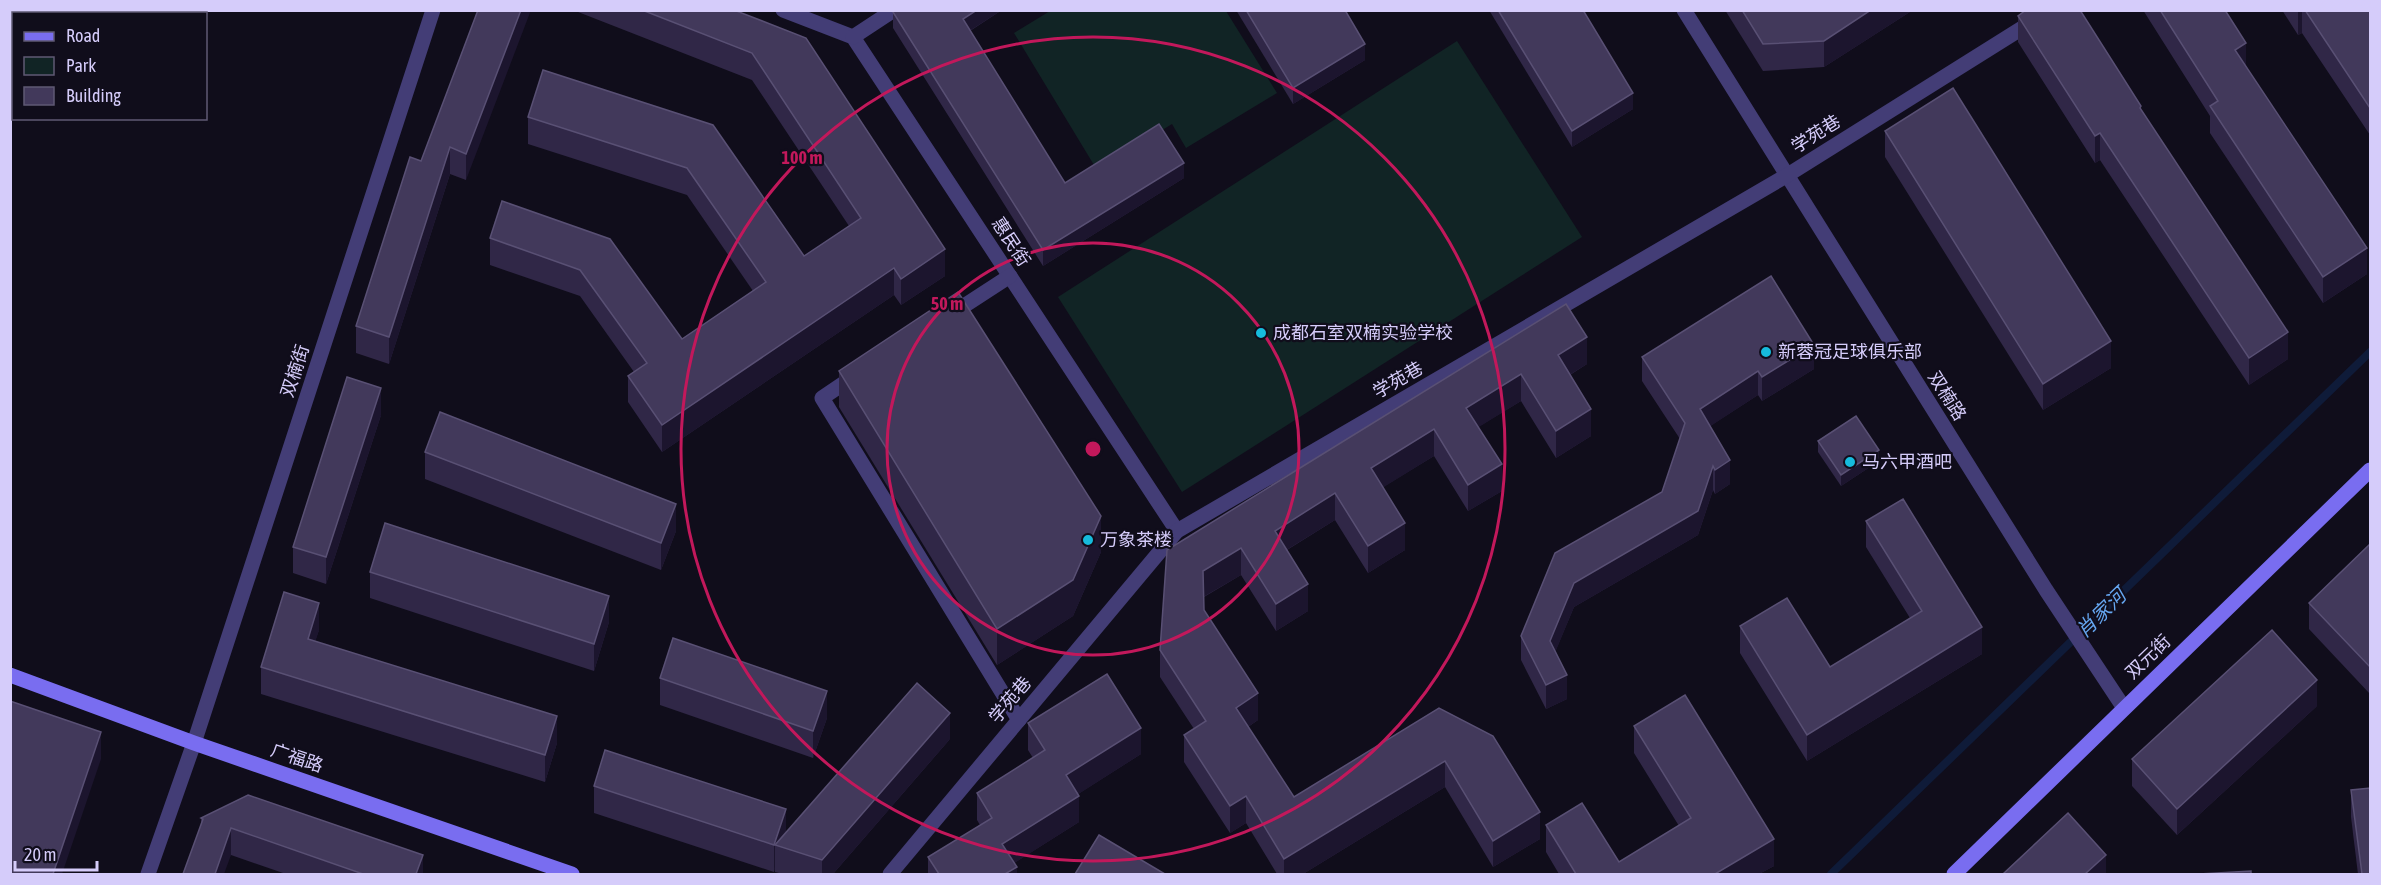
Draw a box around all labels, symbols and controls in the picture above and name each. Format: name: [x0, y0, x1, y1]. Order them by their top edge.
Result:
legend: [12, 12, 207, 120]
text: Road: [66, 25, 100, 46]
text: Park: [66, 55, 96, 76]
text: Building: [66, 85, 121, 106]
street label: 学苑巷: [1787, 110, 1844, 157]
text: 100 m: [782, 147, 822, 168]
street label: 惠民街: [988, 213, 1035, 270]
text: 50 m: [931, 293, 963, 314]
place label: 成都石室双楠实验学校: [1273, 322, 1453, 343]
marker: 成都石室双楠实验学校: [1254, 326, 1268, 340]
place label: 新蓉冠足球俱乐部: [1778, 341, 1922, 362]
street label: 双楠街: [276, 342, 313, 400]
marker: 新蓉冠足球俱乐部: [1759, 345, 1773, 359]
street label: 学苑巷: [1369, 357, 1426, 402]
street label: 双楠路: [1924, 367, 1971, 424]
centre of rings: [1083, 439, 1103, 459]
place label: 马六甲酒吧: [1862, 451, 1952, 472]
marker: 马六甲酒吧: [1843, 455, 1857, 469]
place label: 万象茶楼: [1100, 529, 1172, 550]
marker: 万象茶楼: [1081, 533, 1095, 547]
water label: 肖家河: [2071, 581, 2133, 642]
street label: 双元街: [2121, 630, 2174, 683]
street label: 学苑巷: [984, 672, 1035, 727]
street label: 广福路: [268, 739, 326, 776]
scale bar: [15, 834, 98, 872]
text: 20 m: [24, 844, 56, 865]

